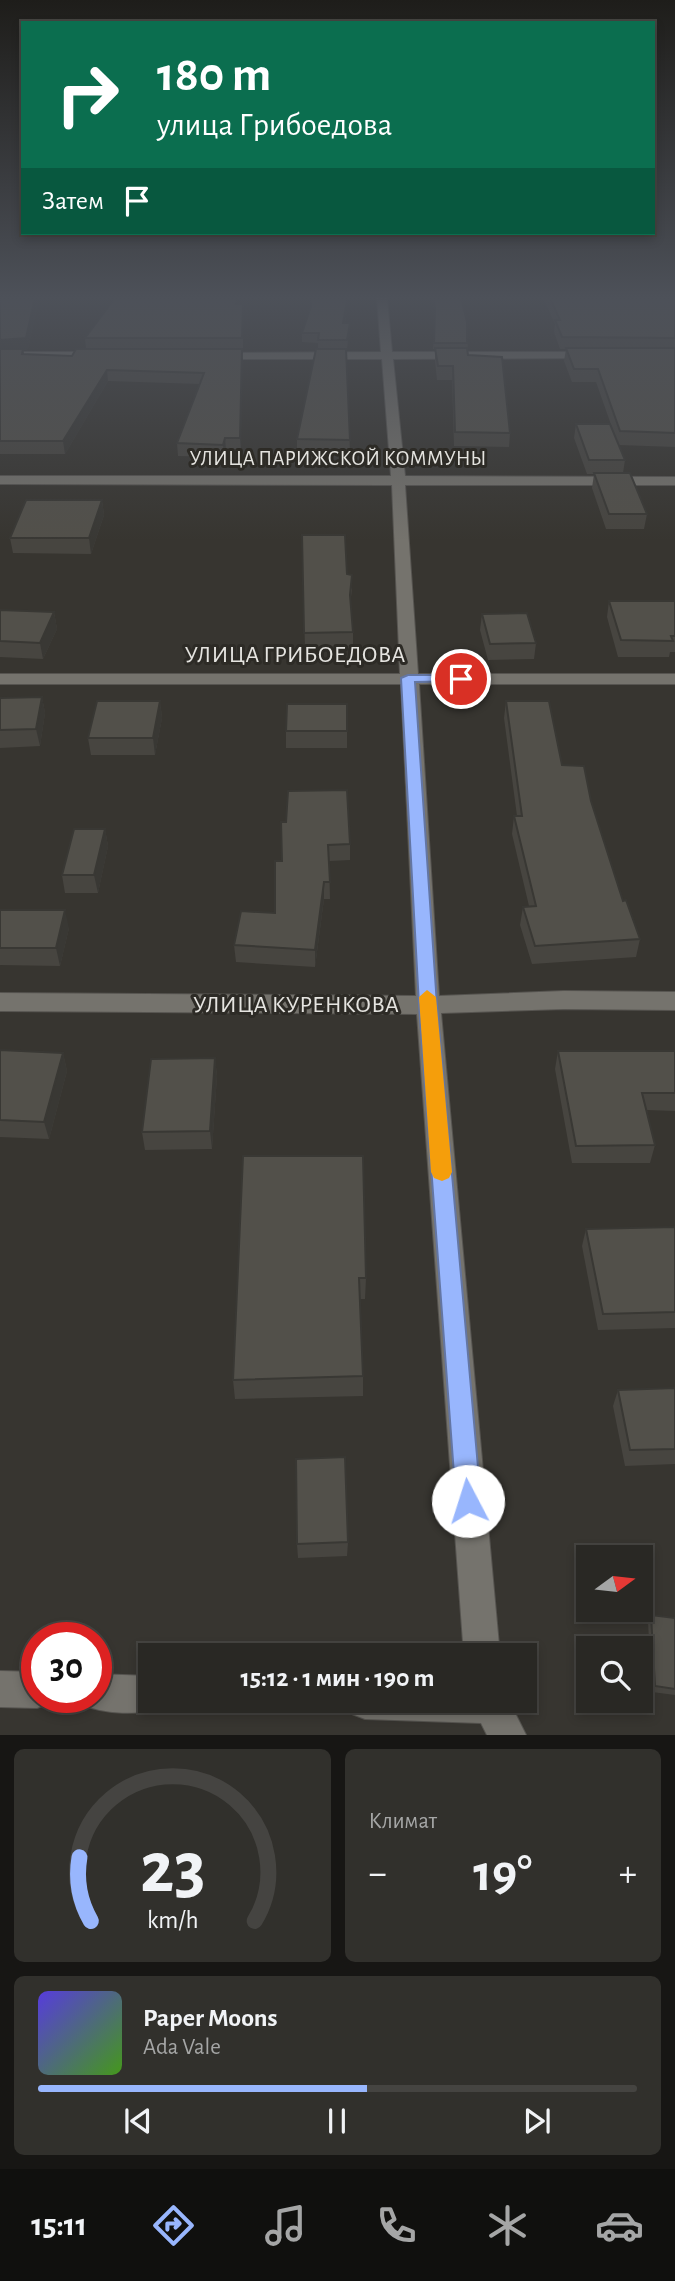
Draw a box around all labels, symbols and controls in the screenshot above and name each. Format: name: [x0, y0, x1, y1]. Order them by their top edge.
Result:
icon: right: [42, 49, 133, 140]
text: 180 m: [157, 51, 271, 100]
text: улица Грибоедова: [157, 109, 392, 141]
icon: arrive: [118, 182, 156, 220]
text: Затем: [42, 188, 104, 214]
street label: УЛИЦА ПАРИЖСКОЙ КОММУНЫ: [190, 447, 486, 469]
street label: УЛИЦА ГРИБОЕДОВА: [185, 643, 405, 667]
pin: [431, 649, 491, 709]
icon: arrive: [442, 660, 480, 698]
street label: УЛИЦА КУРЕНКОВА: [193, 993, 399, 1017]
position arrow: [431, 1464, 505, 1538]
north arrow: [576, 1545, 653, 1622]
map controls: [576, 1545, 653, 1713]
speed limit sign: 30: [21, 1622, 112, 1713]
button: search: [576, 1636, 653, 1713]
text: 15:12 · 1 мин · 190 m: [240, 1665, 435, 1691]
text: Климат: [369, 1810, 437, 1833]
text: 23: [139, 1834, 205, 1907]
text: 19°: [473, 1848, 532, 1900]
text: −: [369, 1855, 387, 1893]
text: +: [619, 1855, 637, 1893]
text: km/h: [146, 1908, 198, 1933]
text: Paper Moons: [143, 2005, 278, 2031]
text: Ada Vale: [143, 2036, 221, 2059]
icon: previous: [119, 2102, 157, 2140]
icon: pause: [318, 2102, 356, 2140]
icon: next: [518, 2102, 556, 2140]
icon: directions: [149, 2201, 198, 2250]
icon: music: [261, 2201, 310, 2250]
icon: phone: [372, 2201, 421, 2250]
icon: climate: [483, 2201, 532, 2250]
icon: car: [595, 2201, 644, 2250]
text: 15:11: [31, 2209, 87, 2241]

